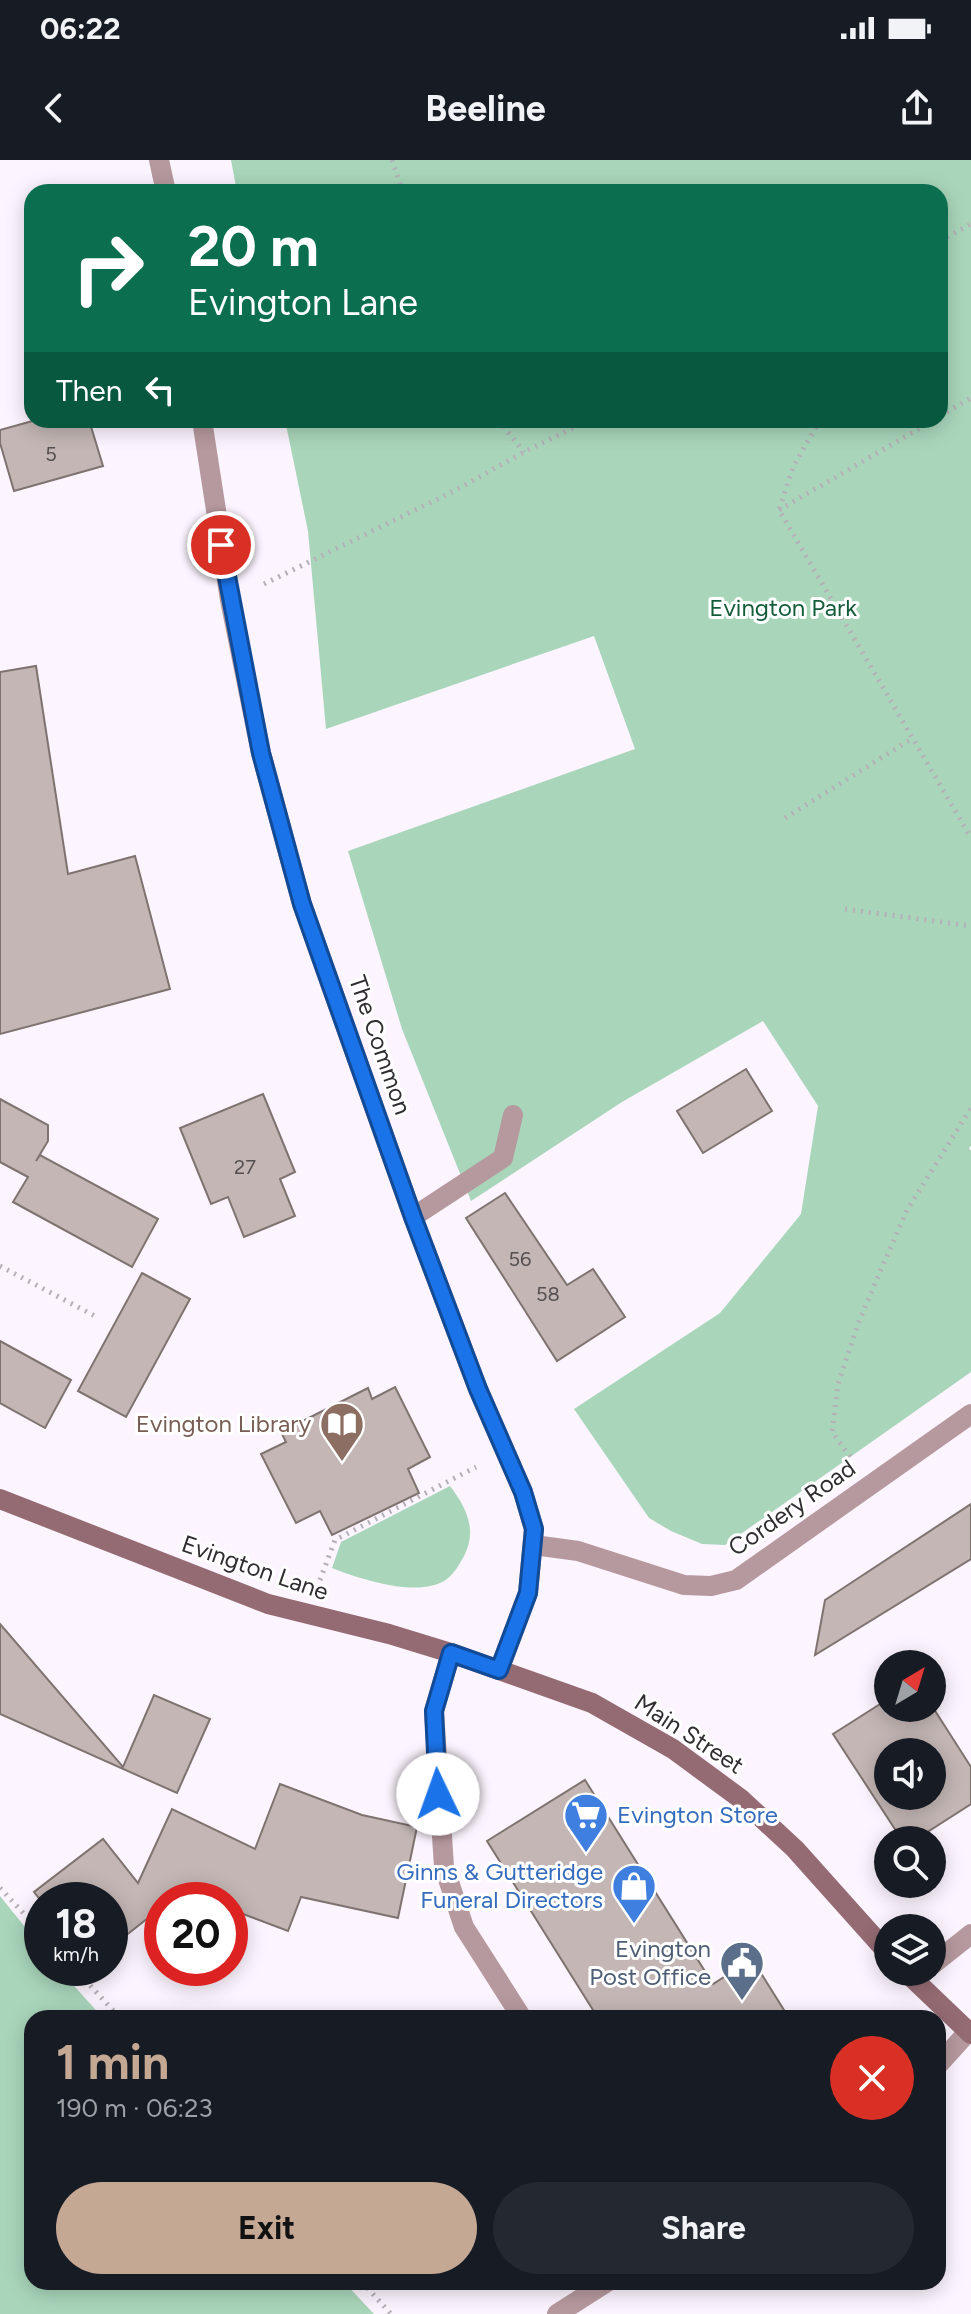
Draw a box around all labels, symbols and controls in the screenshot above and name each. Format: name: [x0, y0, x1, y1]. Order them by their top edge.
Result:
text: 06:22: [40, 10, 121, 47]
icon: back: [32, 86, 76, 130]
icon: share: [895, 86, 939, 130]
text: Beeline: [425, 87, 546, 130]
text: 20 m: [188, 213, 319, 280]
icon: right: [56, 216, 160, 320]
text: Evington Lane: [188, 281, 418, 324]
icon: left: [138, 368, 182, 412]
text: Then: [56, 372, 122, 409]
house number: 5: [45, 442, 57, 466]
pin: [187, 511, 255, 579]
icon: arrive: [199, 523, 243, 567]
park label: Evington Park: [709, 593, 857, 622]
street label: The Common: [343, 972, 418, 1118]
house number: 27: [234, 1155, 256, 1179]
house number: 56: [509, 1247, 531, 1271]
house number: 58: [536, 1282, 560, 1306]
library icon: Evington Library: [318, 1400, 366, 1463]
place label: Evington Library: [136, 1409, 311, 1438]
street label: Cordery Road: [723, 1453, 861, 1562]
street label: Evington Lane: [178, 1529, 332, 1606]
north arrow: [874, 1650, 946, 1722]
map controls: [874, 1650, 946, 1986]
street label: Main Street: [629, 1687, 749, 1780]
button: sound: [874, 1738, 946, 1810]
position arrow: [396, 1752, 480, 1836]
supermarket icon: Evington Store: [562, 1791, 610, 1854]
place label: Evington Store: [617, 1800, 778, 1829]
button: search: [874, 1826, 946, 1898]
place label: Ginns & Gutteridge Funeral Directors: [396, 1857, 603, 1914]
shop icon: Ginns & Gutteridge Funeral Directors: [610, 1862, 658, 1925]
speed limit sign: 20: [144, 1882, 248, 1986]
text: 18: [55, 1900, 97, 1948]
button: layers: [874, 1914, 946, 1986]
place label: Evington Post Office: [589, 1934, 711, 1991]
public building icon: Evington Post Office: [718, 1939, 766, 2002]
text: km/h: [53, 1942, 99, 1966]
text: 1 min: [56, 2033, 169, 2091]
button: close: [830, 2036, 914, 2120]
text: 190 m · 06:23: [56, 2092, 213, 2124]
button: Exit: [56, 2182, 477, 2274]
button: Share: [493, 2182, 914, 2274]

